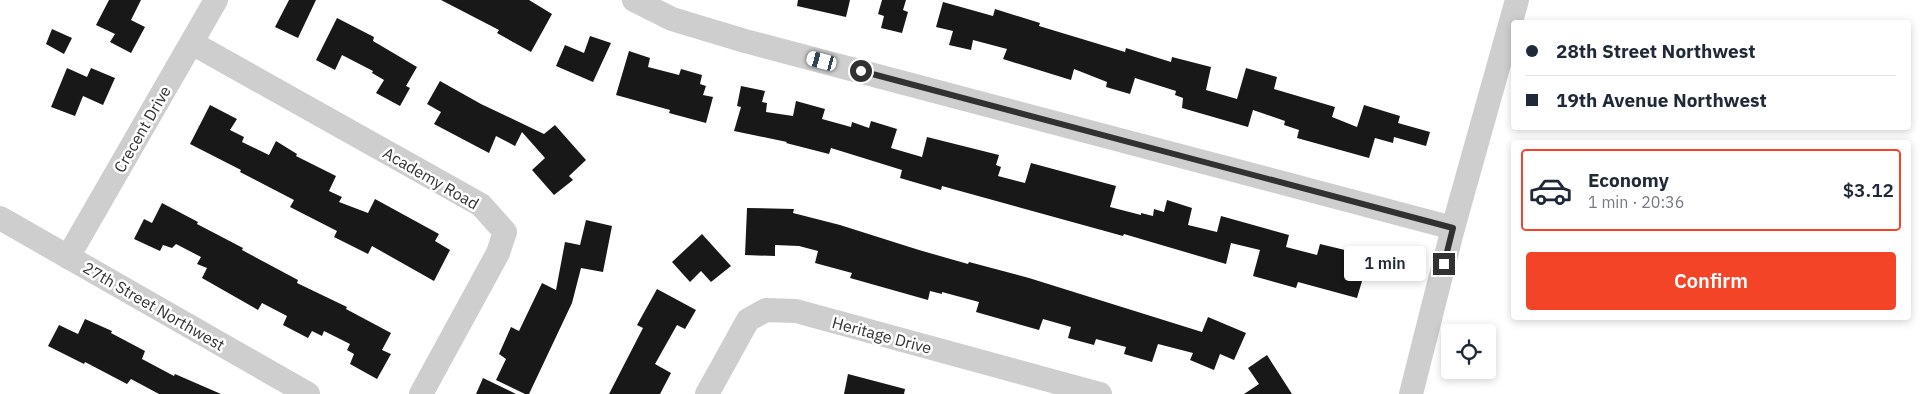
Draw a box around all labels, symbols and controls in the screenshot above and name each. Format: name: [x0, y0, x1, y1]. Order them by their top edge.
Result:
text: 28th Street Northwest: [1556, 39, 1756, 63]
car: [805, 50, 838, 72]
route start: [850, 60, 872, 82]
street label: Crecent Drive: [109, 82, 175, 176]
text: 19th Avenue Northwest: [1556, 88, 1767, 112]
street label: Academy Road: [380, 143, 482, 213]
icon: car: [1528, 168, 1573, 213]
text: Economy: [1588, 168, 1669, 192]
text: $3.12: [1843, 178, 1894, 202]
text: 1 min · 20:36: [1588, 192, 1684, 212]
callout: 1 min: [1344, 246, 1426, 282]
button: Confirm: [1526, 252, 1896, 310]
text: 1 min: [1364, 253, 1406, 273]
route end: [1433, 253, 1455, 275]
street label: 27th Street Northwest: [80, 257, 228, 355]
street label: Heritage Drive: [830, 312, 934, 358]
map controls: [1441, 324, 1496, 379]
button: locate: [1441, 324, 1496, 379]

